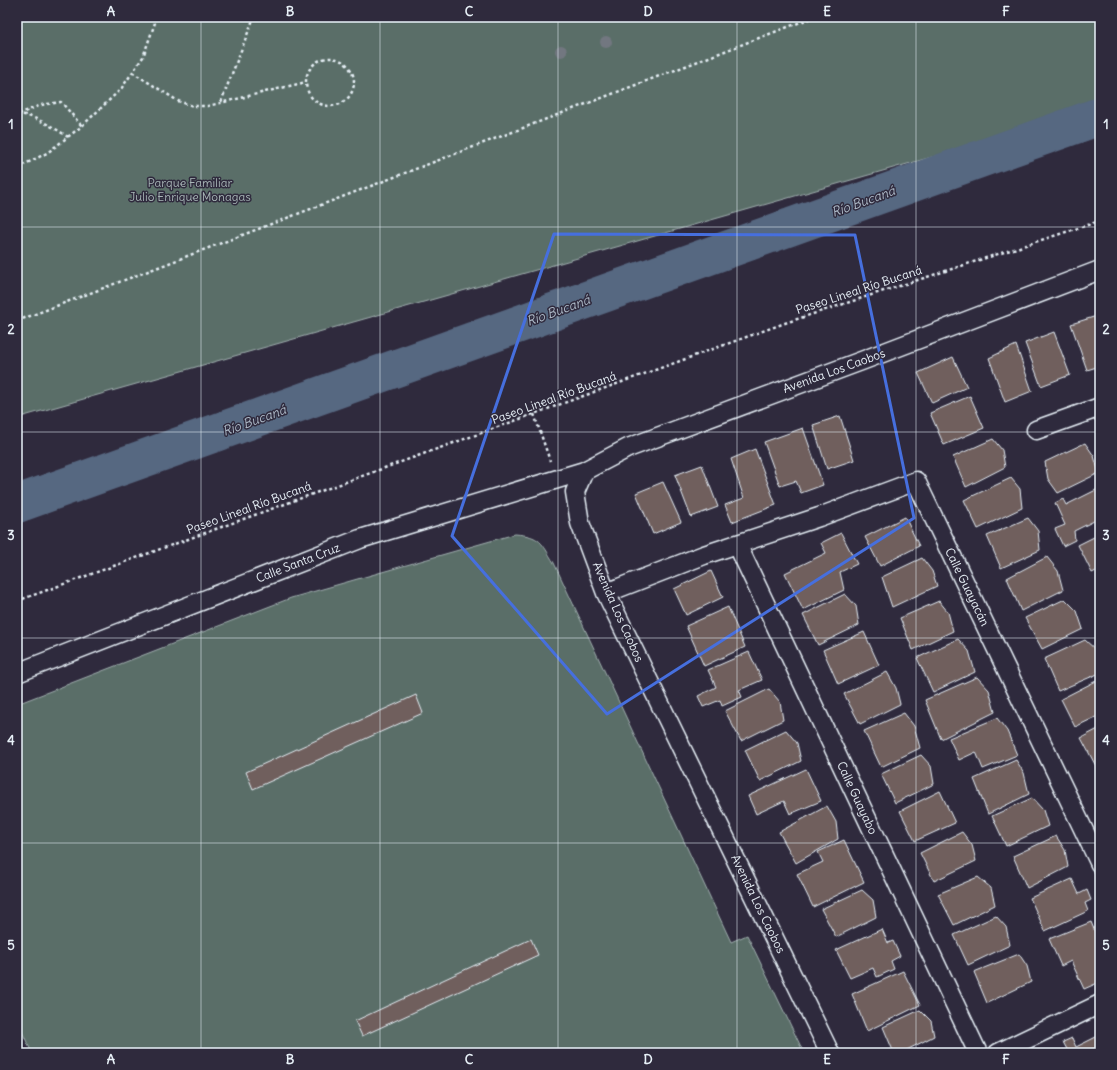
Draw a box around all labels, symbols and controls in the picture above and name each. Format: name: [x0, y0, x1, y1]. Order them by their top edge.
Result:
text: A: [107, 3, 116, 20]
text: B: [286, 3, 295, 20]
text: C: [465, 3, 474, 20]
text: D: [643, 3, 653, 20]
text: E: [823, 3, 831, 20]
text: F: [1002, 3, 1010, 20]
text: 1: [8, 116, 14, 133]
text: 1: [1103, 116, 1109, 133]
park label: Parque Familiar Julio Enrique Monagas: [129, 175, 251, 204]
water label: Río Bucaná: [829, 182, 898, 221]
street label: Paseo Lineal Río Bucaná: [794, 262, 924, 317]
water label: Río Bucaná: [524, 291, 593, 330]
text: 2: [7, 321, 15, 338]
text: 2: [1102, 321, 1110, 338]
street label: Avenida Los Caobos: [781, 345, 887, 396]
street label: Paseo Lineal Río Bucaná: [489, 368, 618, 427]
water label: Río Bucaná: [220, 401, 289, 440]
street label: Paseo Lineal Río Bucaná: [184, 478, 313, 537]
text: 3: [7, 527, 15, 544]
text: 3: [1102, 527, 1110, 544]
street label: Calle Santa Cruz: [254, 540, 342, 585]
street label: Calle Guayacán: [942, 545, 993, 628]
street label: Avenida Los Caobos: [590, 559, 647, 664]
text: 4: [7, 732, 15, 749]
text: 4: [1102, 732, 1110, 749]
street label: Calle Guayabo: [834, 759, 881, 837]
street label: Avenida Los Caobos: [728, 852, 789, 956]
text: 5: [7, 937, 15, 954]
text: 5: [1102, 937, 1110, 954]
text: A: [107, 1051, 116, 1068]
text: B: [286, 1051, 295, 1068]
text: C: [465, 1051, 474, 1068]
text: D: [643, 1051, 653, 1068]
text: E: [823, 1051, 831, 1068]
text: F: [1002, 1051, 1010, 1068]

